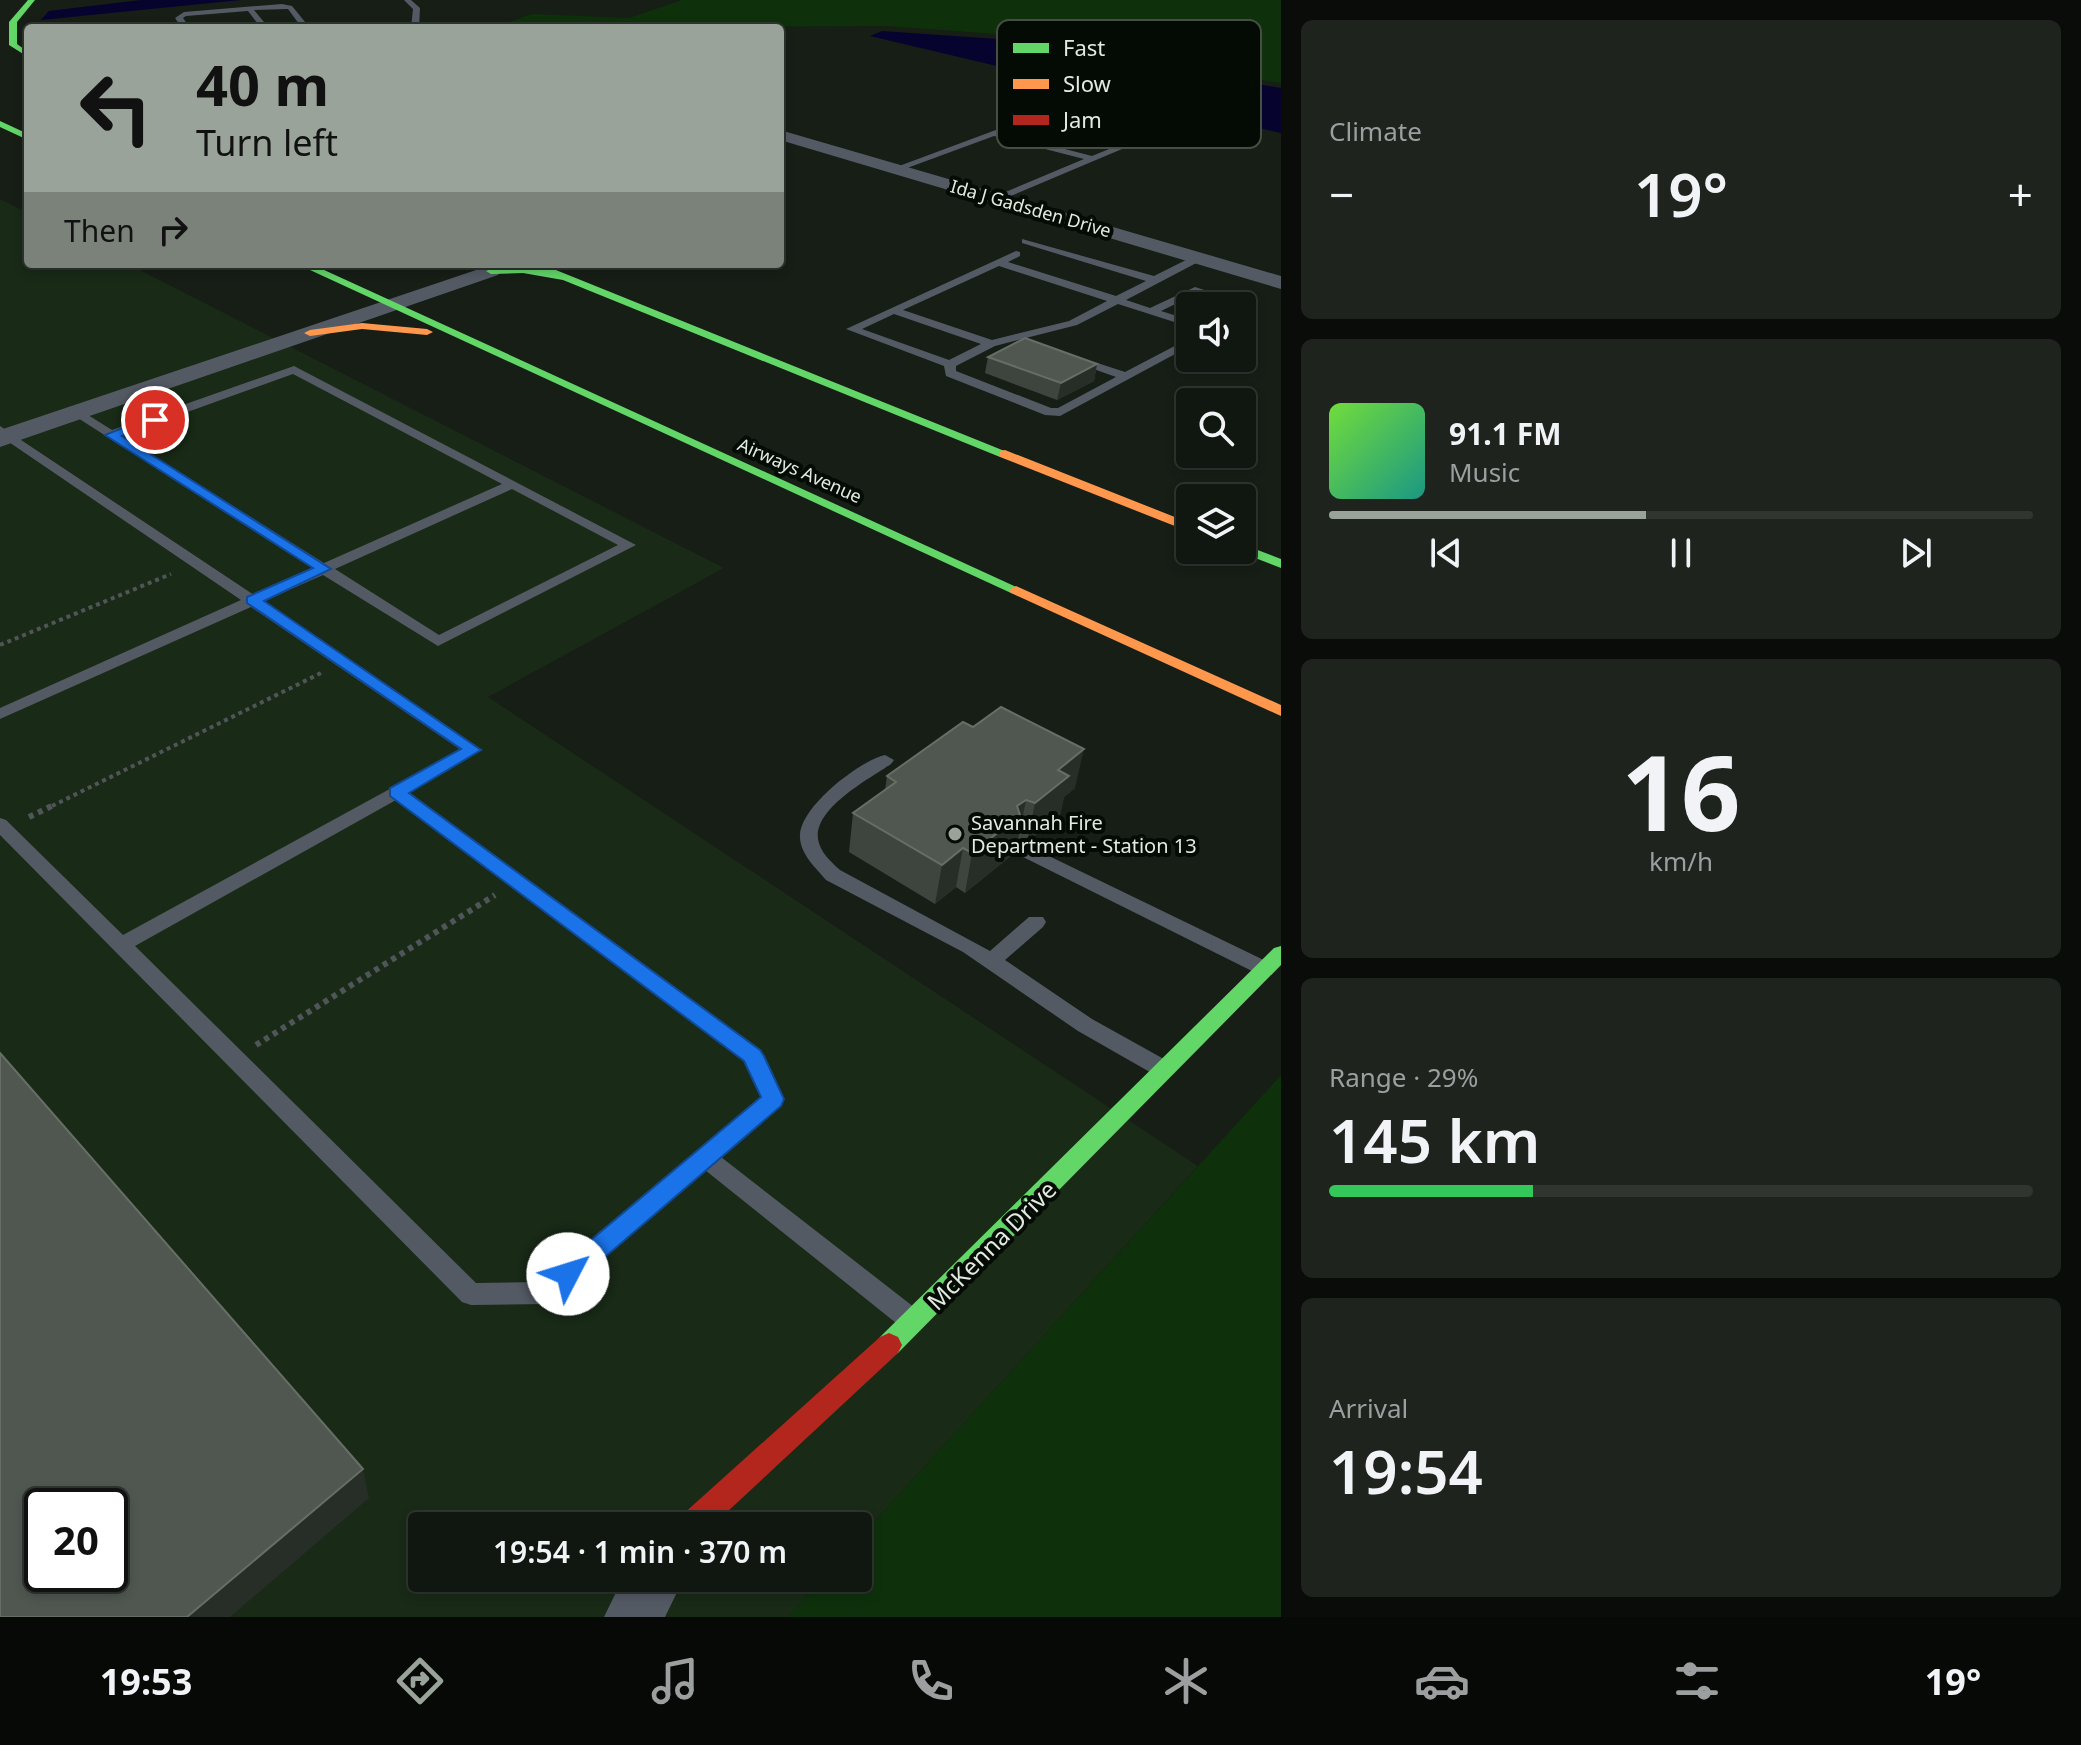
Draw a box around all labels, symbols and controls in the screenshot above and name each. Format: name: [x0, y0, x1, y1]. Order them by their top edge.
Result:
legend: [997, 20, 1261, 148]
text: Fast: [1063, 32, 1105, 62]
text: 40 m: [196, 46, 329, 122]
icon: left: [64, 56, 168, 160]
text: Slow: [1063, 68, 1112, 98]
text: Jam: [1061, 104, 1102, 134]
text: Climate: [1329, 113, 1422, 149]
text: Turn left: [196, 118, 338, 167]
text: 19°: [1634, 153, 1728, 235]
text: −: [1329, 164, 1354, 224]
text: +: [2008, 164, 2033, 224]
street label: Ida J Gadsden Drive: [948, 174, 1114, 242]
icon: right: [151, 208, 195, 252]
text: Then: [64, 210, 135, 251]
map controls: [1176, 292, 1256, 564]
button: sound: [1176, 292, 1256, 372]
pin: [121, 386, 189, 454]
button: search: [1176, 388, 1256, 468]
icon: arrive: [133, 398, 177, 442]
text: 91.1 FM: [1449, 413, 1561, 454]
street label: Airways Avenue: [734, 432, 866, 508]
text: Music: [1449, 454, 1520, 490]
button: layers: [1176, 484, 1256, 564]
icon: previous: [1424, 531, 1468, 575]
icon: pause: [1659, 531, 1703, 575]
icon: next: [1894, 531, 1938, 575]
text: 16: [1622, 720, 1740, 861]
place label: Savannah Fire Department - Station 13: [971, 809, 1197, 859]
marker: Savannah Fire Department - Station 13: [946, 825, 964, 843]
text: km/h: [1649, 843, 1713, 879]
text: Range · 29%: [1329, 1059, 1478, 1095]
text: 145 km: [1329, 1099, 1540, 1181]
street label: McKenna Drive: [919, 1173, 1063, 1317]
position arrow: [526, 1232, 610, 1316]
text: Arrival: [1329, 1390, 1408, 1426]
text: 19:54: [1329, 1430, 1483, 1512]
speed limit sign: 20: [24, 1488, 128, 1592]
text: 19:54 · 1 min · 370 m: [493, 1531, 787, 1572]
icon: directions: [392, 1653, 448, 1709]
icon: music: [647, 1653, 703, 1709]
icon: phone: [903, 1653, 959, 1709]
icon: climate: [1158, 1653, 1214, 1709]
icon: car: [1414, 1653, 1470, 1709]
icon: filters: [1669, 1653, 1725, 1709]
text: 19:53: [100, 1657, 192, 1706]
text: 19°: [1925, 1657, 1981, 1706]

